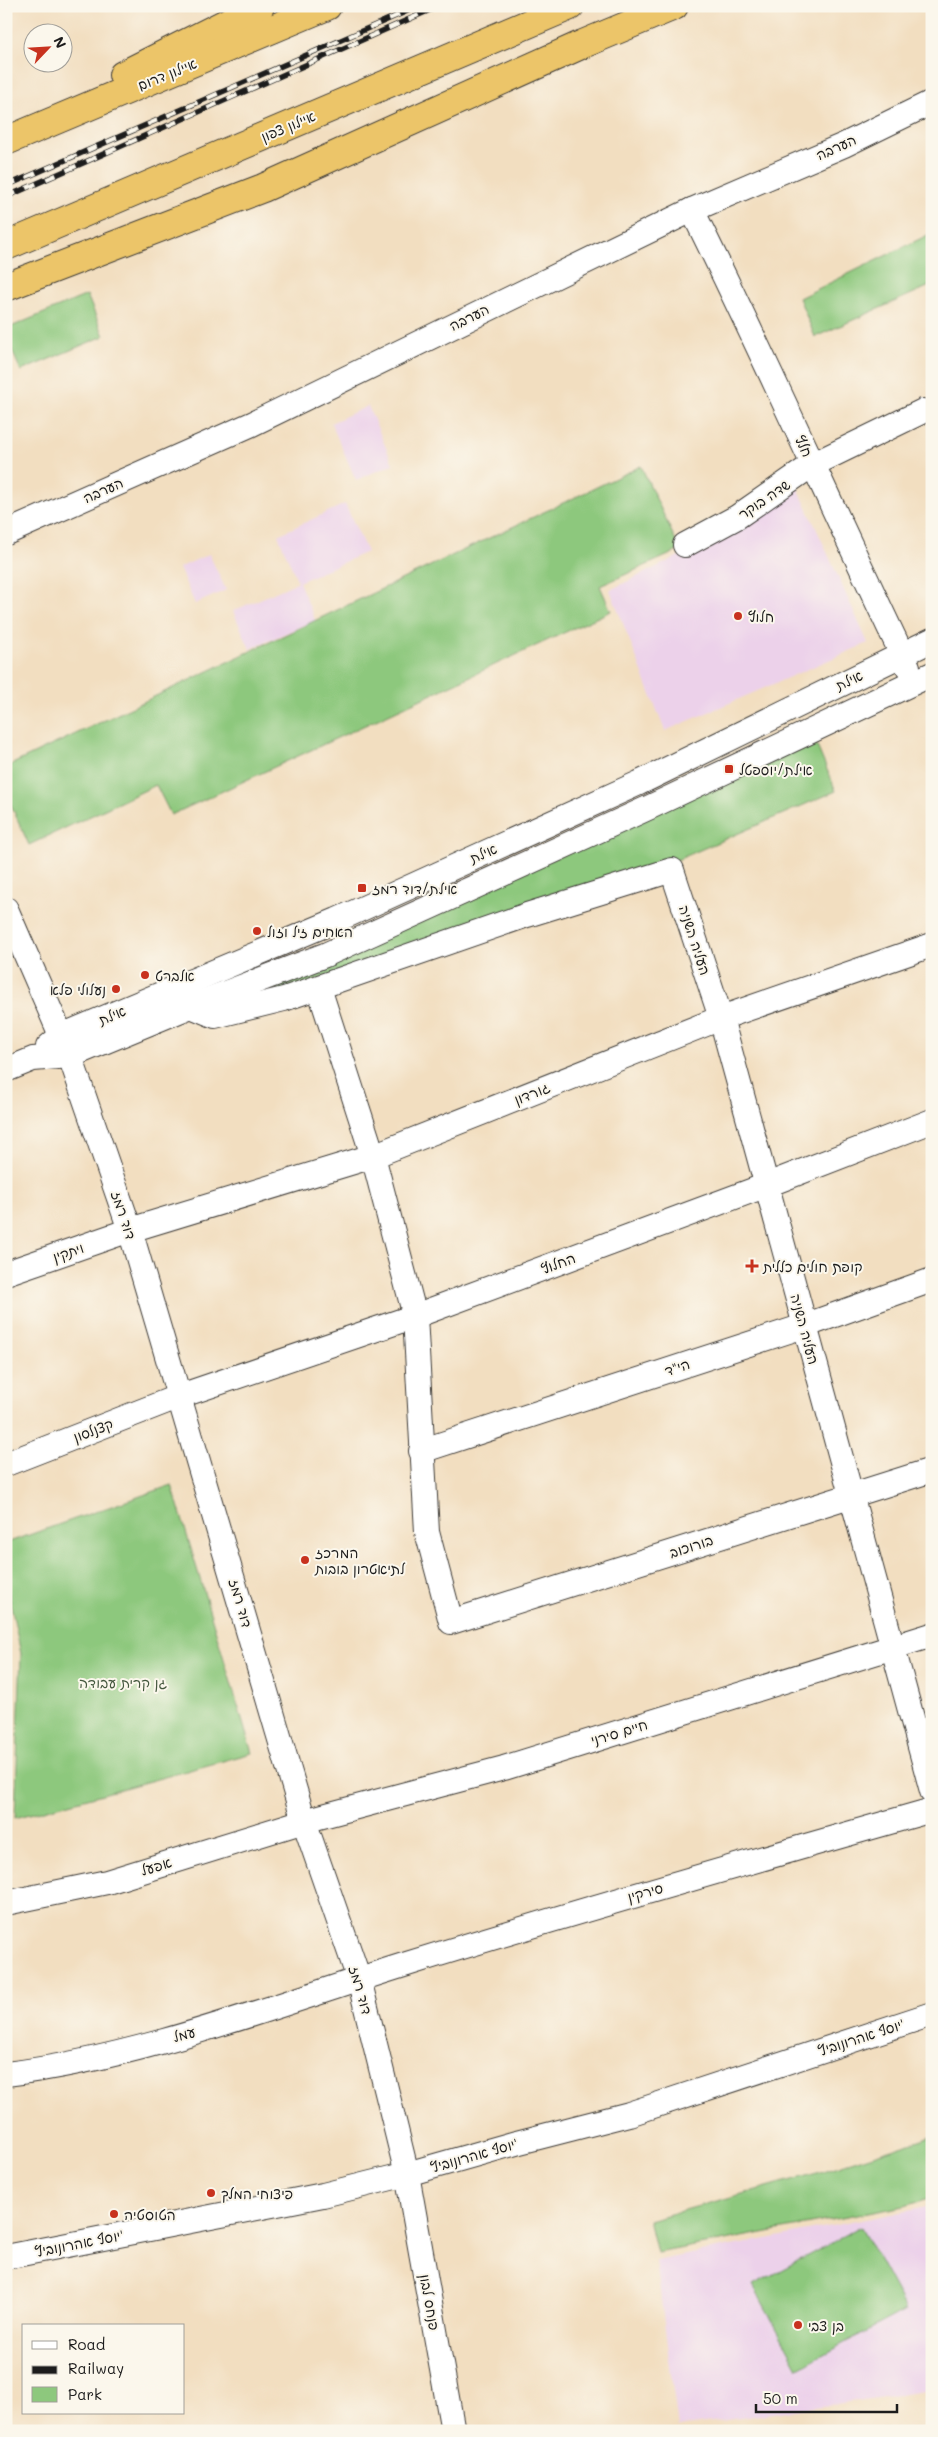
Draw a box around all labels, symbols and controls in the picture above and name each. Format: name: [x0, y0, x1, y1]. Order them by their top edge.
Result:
north arrow: [22, 22, 72, 72]
text: N: [49, 33, 71, 51]
street label: איילון דרום: [135, 54, 199, 94]
street label: איילון צפון: [258, 106, 318, 146]
street label: הערבה: [813, 130, 859, 164]
street label: הערבה: [446, 299, 492, 335]
street label: חלץ: [791, 432, 817, 460]
street label: הערבה: [80, 473, 126, 507]
street label: שדה בוקר: [734, 475, 794, 523]
place label: חלוץ: [748, 607, 774, 626]
marker: חלוץ: [732, 610, 744, 622]
street label: אילת: [831, 665, 866, 695]
place label: אילת/יוספטל: [739, 760, 812, 779]
marker: אילת/יוספטל: [723, 763, 735, 775]
street label: אילת: [465, 839, 500, 868]
place label: אילת/דוד רמז: [372, 879, 457, 898]
marker: אילת/דוד רמז: [356, 882, 368, 894]
street label: העליה השניה: [675, 903, 715, 977]
place label: האחים זיל וזול: [267, 922, 353, 941]
marker: האחים זיל וזול: [251, 925, 263, 937]
place label: אלברט: [155, 966, 194, 985]
marker: אלברט: [139, 969, 151, 981]
place label: נעלולי פלא: [50, 980, 106, 999]
marker: נעלולי פלא: [110, 983, 122, 995]
street label: אילת: [94, 1001, 129, 1030]
street label: גורדון: [511, 1077, 553, 1109]
street label: דוד רמז: [107, 1188, 141, 1242]
street label: ויתקין: [50, 1238, 86, 1266]
street label: החלוץ: [538, 1248, 578, 1278]
place label: קופת חולים כללית: [762, 1257, 863, 1276]
marker: קופת חולים כללית: [745, 1259, 759, 1273]
street label: העליה השניה: [786, 1292, 824, 1366]
street label: הי"ד: [662, 1354, 692, 1380]
street label: קצנלסון: [70, 1414, 116, 1446]
street label: בורוכוב: [667, 1530, 715, 1562]
place label: המרכז לתיאטרון בובות: [314, 1543, 406, 1578]
marker: המרכז לתיאטרון בובות: [299, 1554, 311, 1566]
street label: דוד רמז: [225, 1576, 257, 1630]
park label: גן קרית עבודה: [79, 1673, 167, 1692]
street label: חיים סירני: [588, 1714, 650, 1750]
street label: אפעל: [138, 1852, 174, 1880]
street label: סירקין: [625, 1878, 665, 1906]
street label: דוד רמז: [345, 1963, 377, 2017]
street label: יוסף אהרונוביץ': [815, 2014, 907, 2060]
street label: עמל: [171, 2022, 197, 2046]
street label: יוסף אהרונוביץ': [428, 2133, 520, 2177]
place label: פיצוחי המלך: [221, 2184, 293, 2203]
marker: פיצוחי המלך: [205, 2187, 217, 2199]
place label: הטוסטיה: [124, 2205, 176, 2224]
marker: הטוסטיה: [108, 2208, 120, 2220]
street label: יוסף אהרונוביץ': [33, 2225, 125, 2261]
street label: פנחס לבון: [416, 2272, 444, 2332]
place label: בן צבי: [808, 2316, 844, 2335]
marker: בן צבי: [792, 2319, 804, 2331]
legend: [22, 2324, 185, 2414]
text: Road: [68, 2334, 105, 2354]
text: Railway: [68, 2358, 124, 2378]
scale bar: [756, 2382, 897, 2414]
text: Park: [68, 2384, 102, 2404]
text: 50 m: [763, 2388, 798, 2408]

